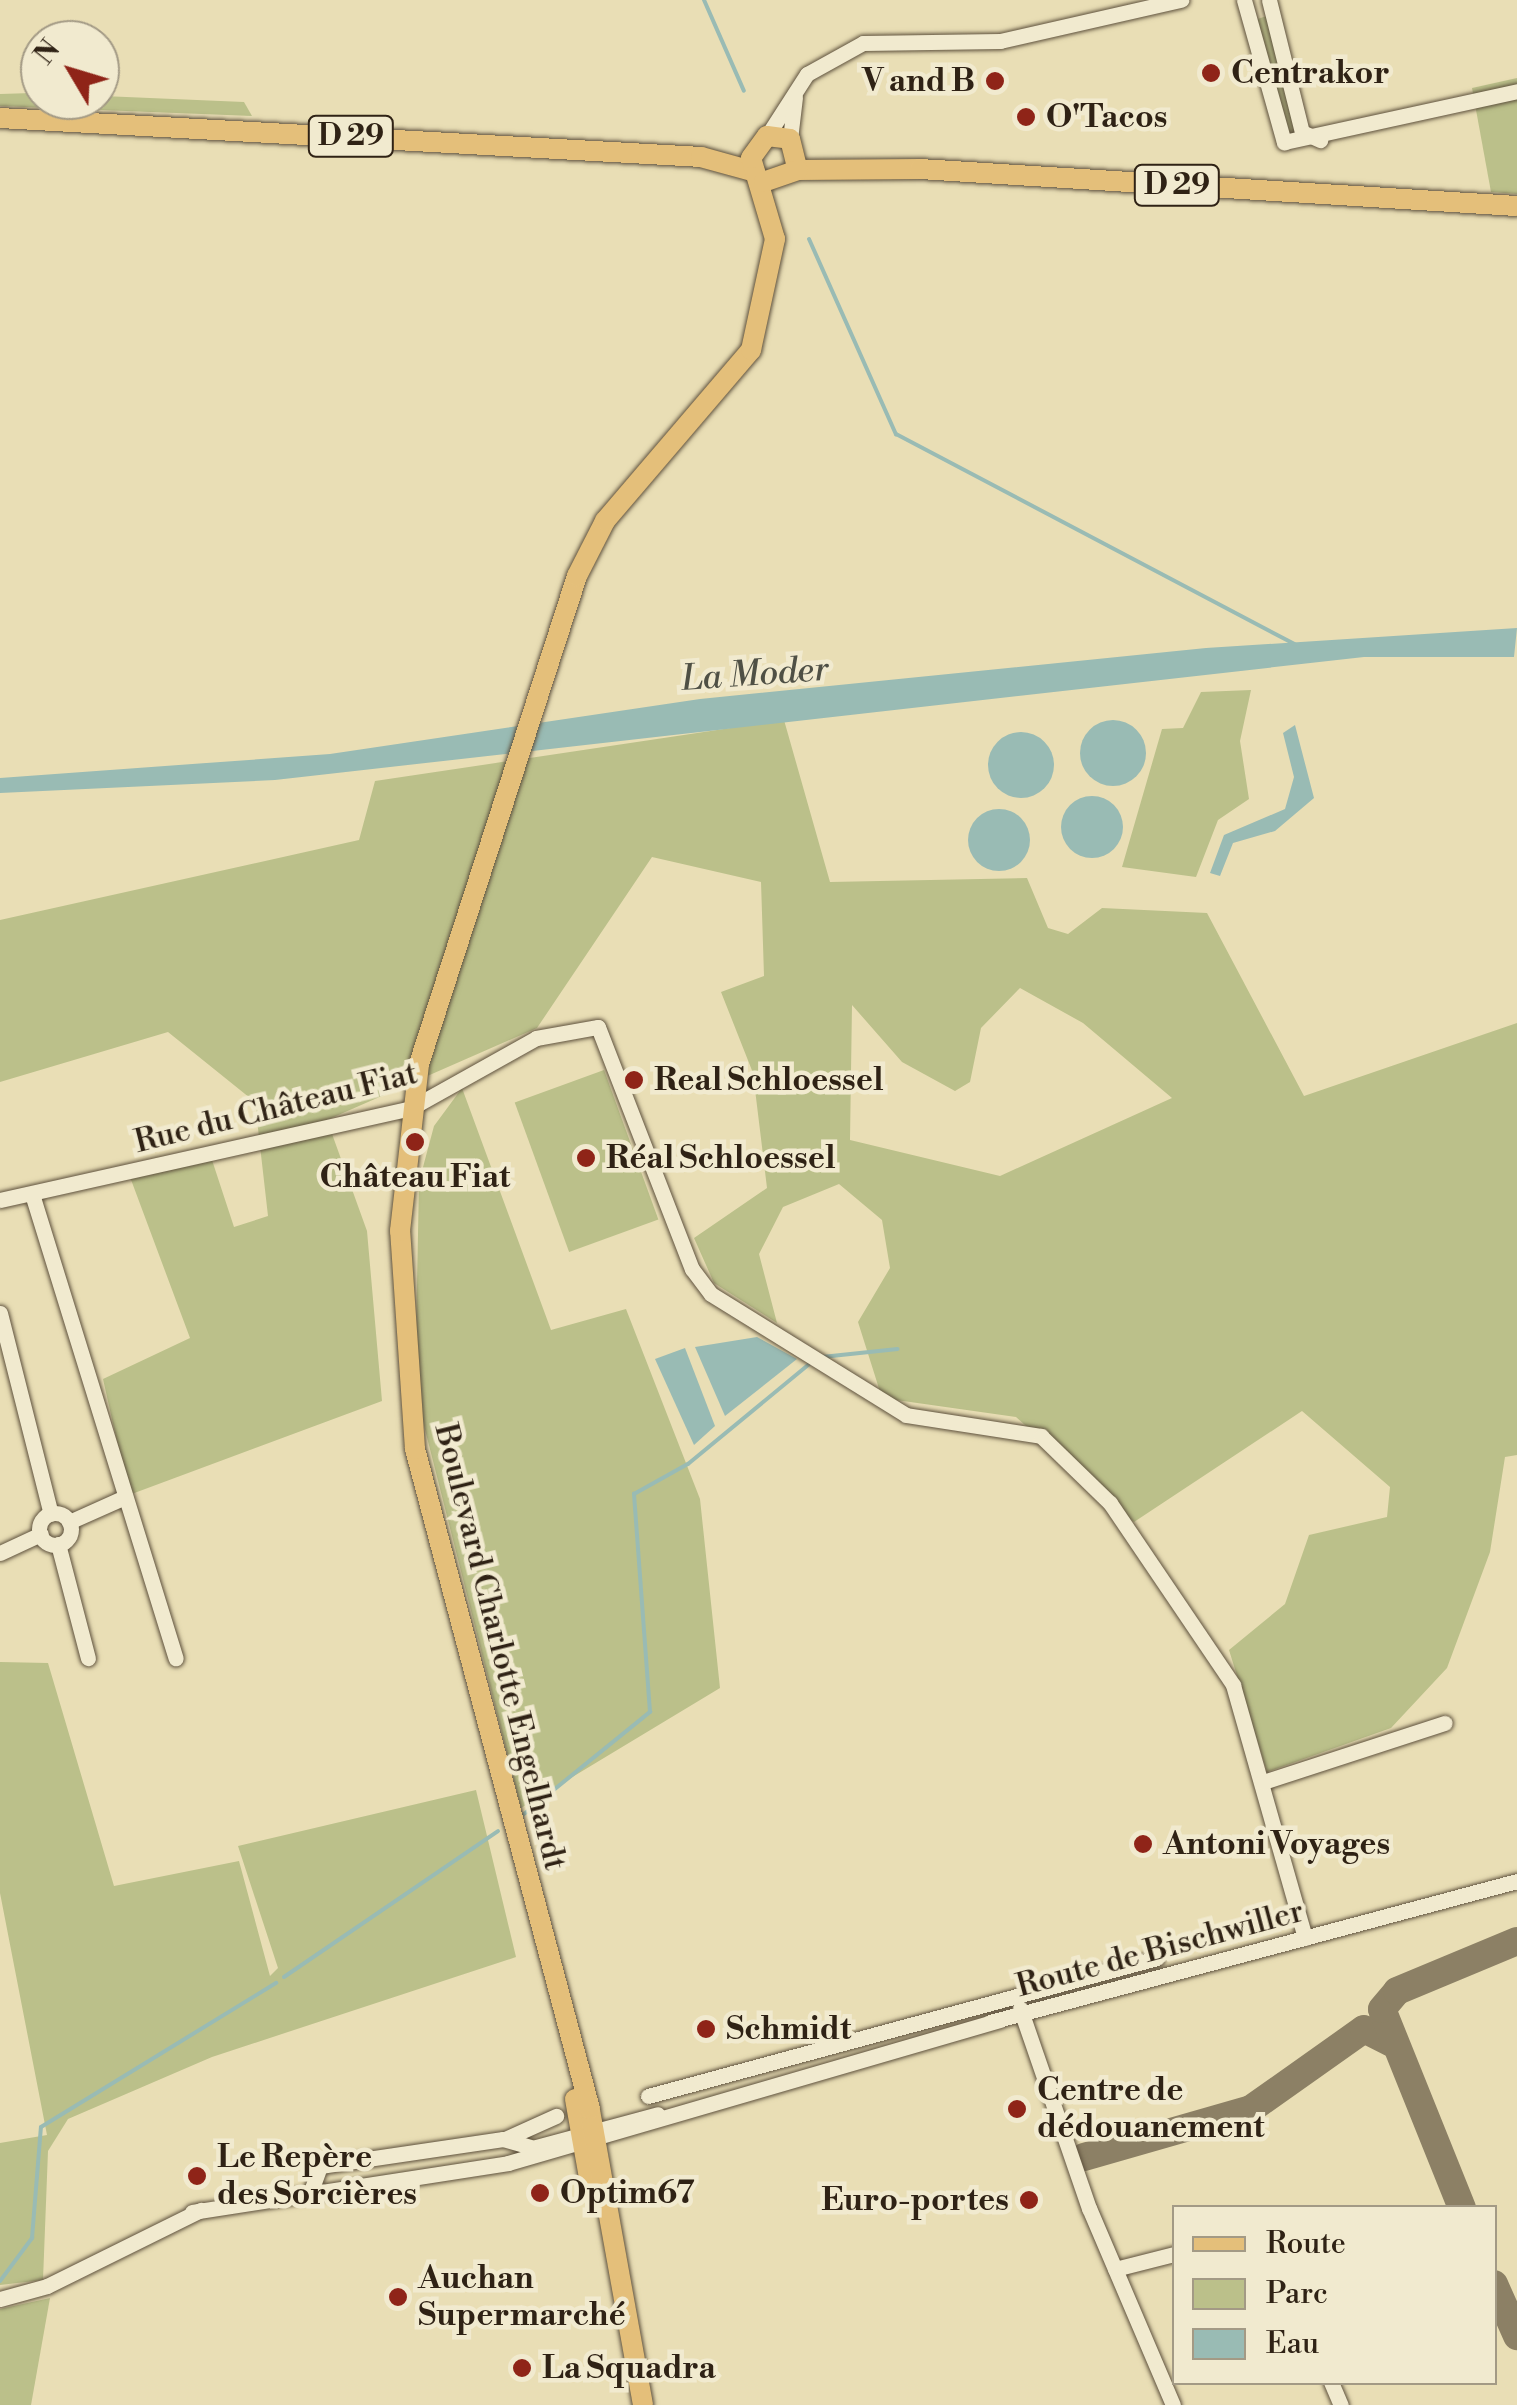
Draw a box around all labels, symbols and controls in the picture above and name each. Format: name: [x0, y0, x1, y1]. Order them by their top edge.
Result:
north arrow: [20, 20, 120, 120]
text: N: [27, 33, 68, 72]
place label: Centrakor: [1231, 54, 1390, 92]
place label: V and B: [862, 62, 975, 100]
marker: Centrakor: [1200, 62, 1222, 84]
marker: V and B: [984, 70, 1006, 92]
place label: O'Tacos: [1046, 98, 1168, 136]
marker: O'Tacos: [1015, 106, 1037, 128]
road number: D 29: [306, 111, 396, 161]
road number: D 29: [1132, 160, 1222, 210]
water label: La Moder: [680, 649, 830, 701]
street label: Rue du Château Fiat: [130, 1054, 422, 1162]
place label: Real Schloessel: [654, 1061, 883, 1099]
marker: Real Schloessel: [623, 1069, 645, 1091]
marker: Château Fiat: [404, 1131, 426, 1153]
place label: Réal Schloessel: [606, 1139, 835, 1177]
marker: Réal Schloessel: [575, 1147, 597, 1169]
place label: Château Fiat: [320, 1158, 510, 1196]
street label: Boulevard Charlotte Engelhardt: [426, 1420, 574, 1874]
place label: Antoni Voyages: [1163, 1825, 1390, 1863]
marker: Antoni Voyages: [1132, 1833, 1154, 1855]
street label: Route de Bischwiller: [1012, 1892, 1308, 2006]
place label: Schmidt: [726, 2010, 851, 2048]
marker: Schmidt: [695, 2018, 717, 2040]
place label: Centre de dédouanement: [1037, 2072, 1264, 2147]
marker: Centre de dédouanement: [1006, 2098, 1028, 2120]
place label: Le Repère des Sorcières: [217, 2139, 417, 2214]
marker: Le Repère des Sorcières: [186, 2165, 208, 2187]
place label: Optim67: [560, 2174, 695, 2212]
place label: Euro-portes: [821, 2181, 1009, 2219]
marker: Optim67: [529, 2182, 551, 2204]
marker: Euro-portes: [1018, 2189, 1040, 2211]
legend: [1172, 2205, 1497, 2385]
text: Route: [1266, 2225, 1346, 2263]
place label: Auchan Supermarché: [418, 2260, 626, 2335]
text: Parc: [1266, 2275, 1328, 2313]
marker: Auchan Supermarché: [387, 2286, 409, 2308]
text: Eau: [1266, 2325, 1319, 2363]
place label: La Squadra: [542, 2349, 716, 2387]
marker: La Squadra: [511, 2357, 533, 2379]

